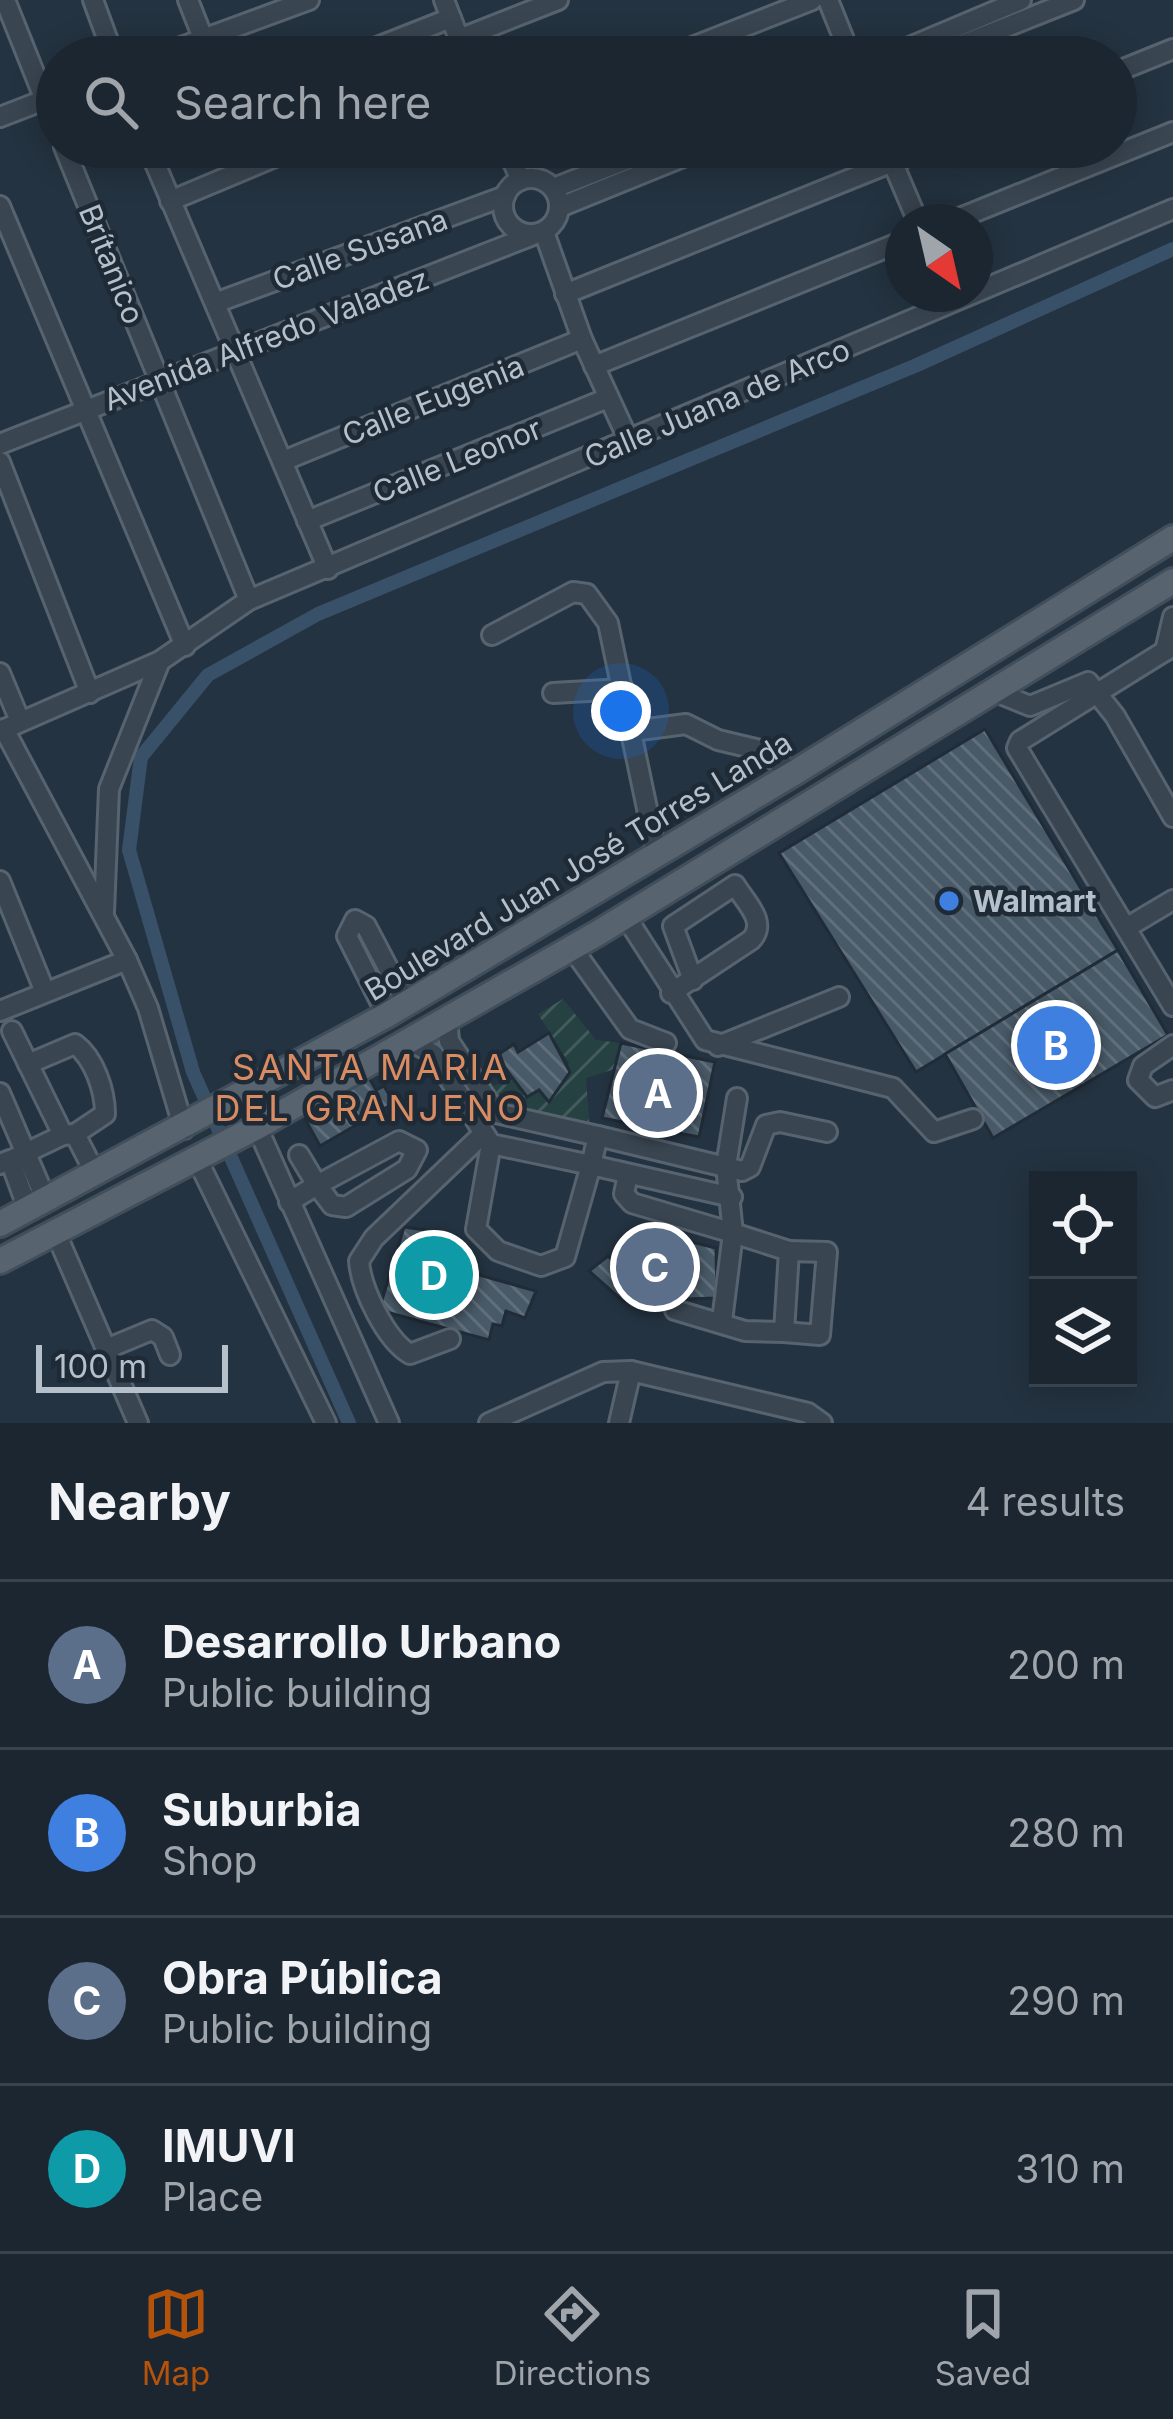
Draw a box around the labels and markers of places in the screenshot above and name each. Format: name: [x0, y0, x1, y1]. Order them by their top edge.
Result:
place label: Walmart: [973, 883, 1097, 919]
marker: Walmart: [936, 888, 962, 914]
pin: B: [1017, 1000, 1095, 1090]
pin: A: [619, 1048, 697, 1138]
pin: C: [616, 1222, 694, 1312]
pin: D: [395, 1230, 473, 1320]

